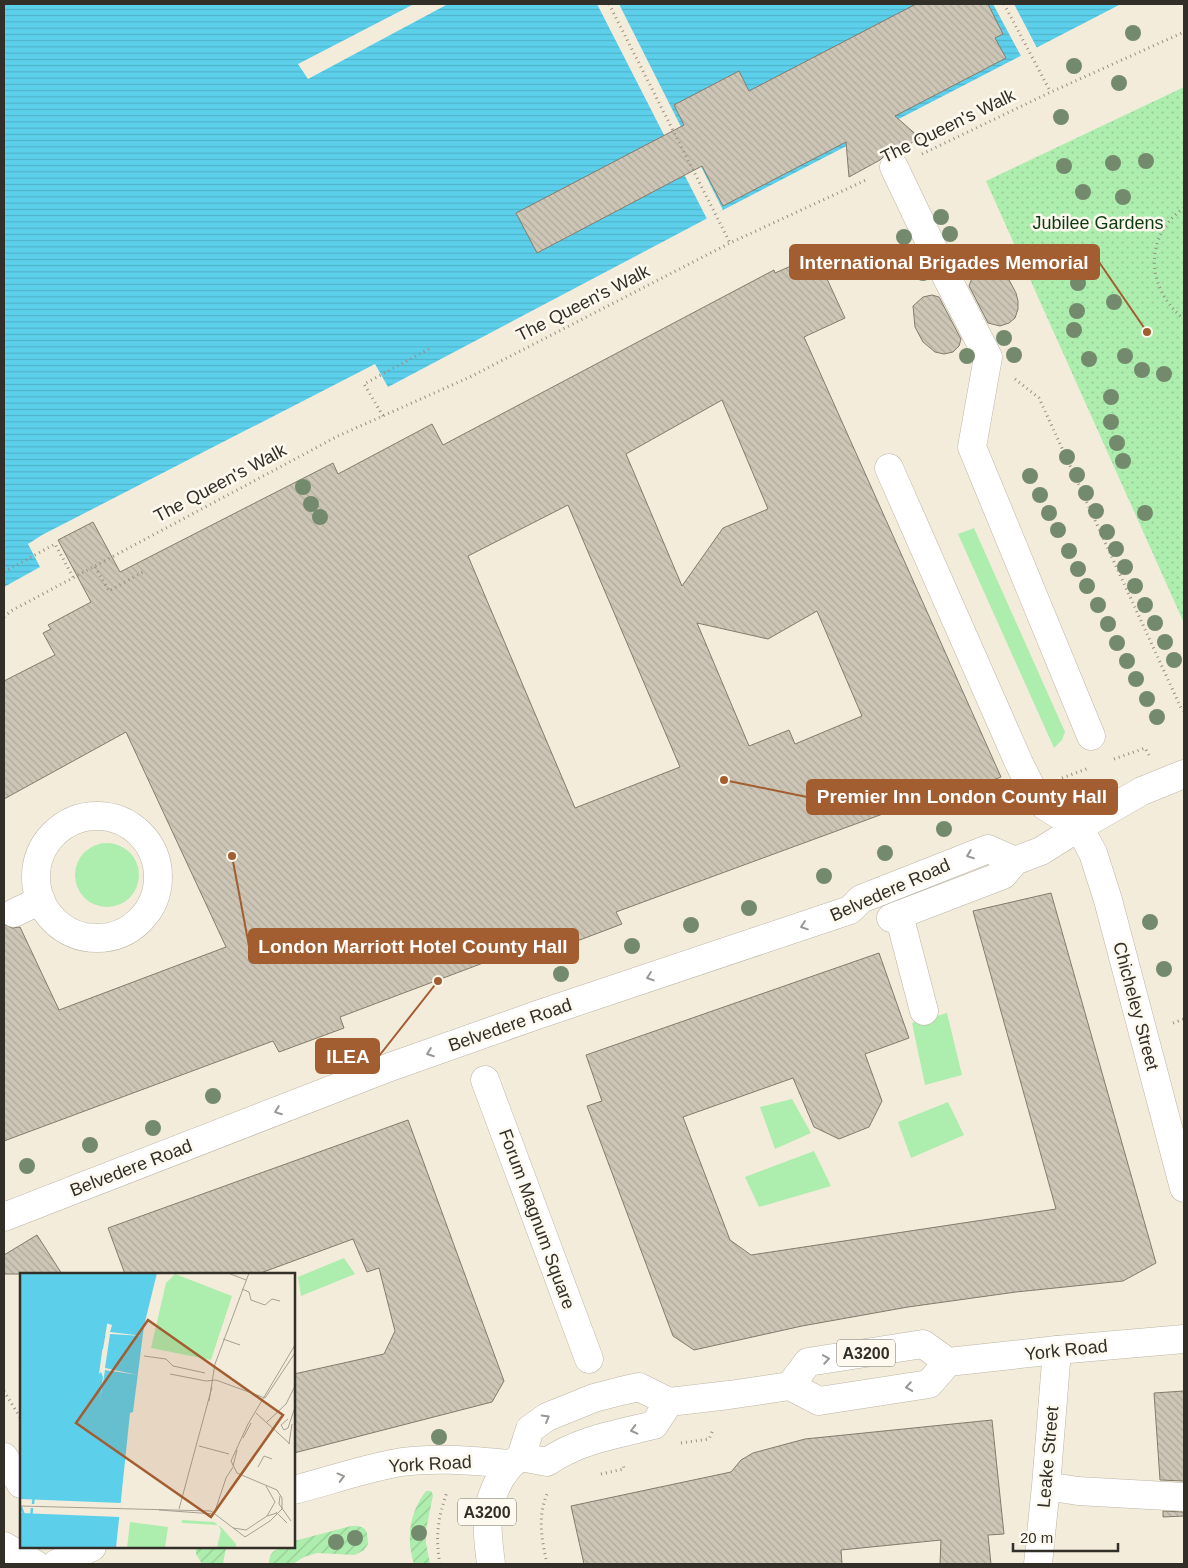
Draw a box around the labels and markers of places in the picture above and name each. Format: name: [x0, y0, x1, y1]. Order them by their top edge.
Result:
callout: International Brigades Memorial: [790, 245, 1099, 279]
callout: Premier Inn London County Hall: [807, 780, 1117, 814]
callout: London Marriott Hotel County Hall: [249, 929, 578, 963]
callout: ILEA: [316, 1039, 379, 1073]

